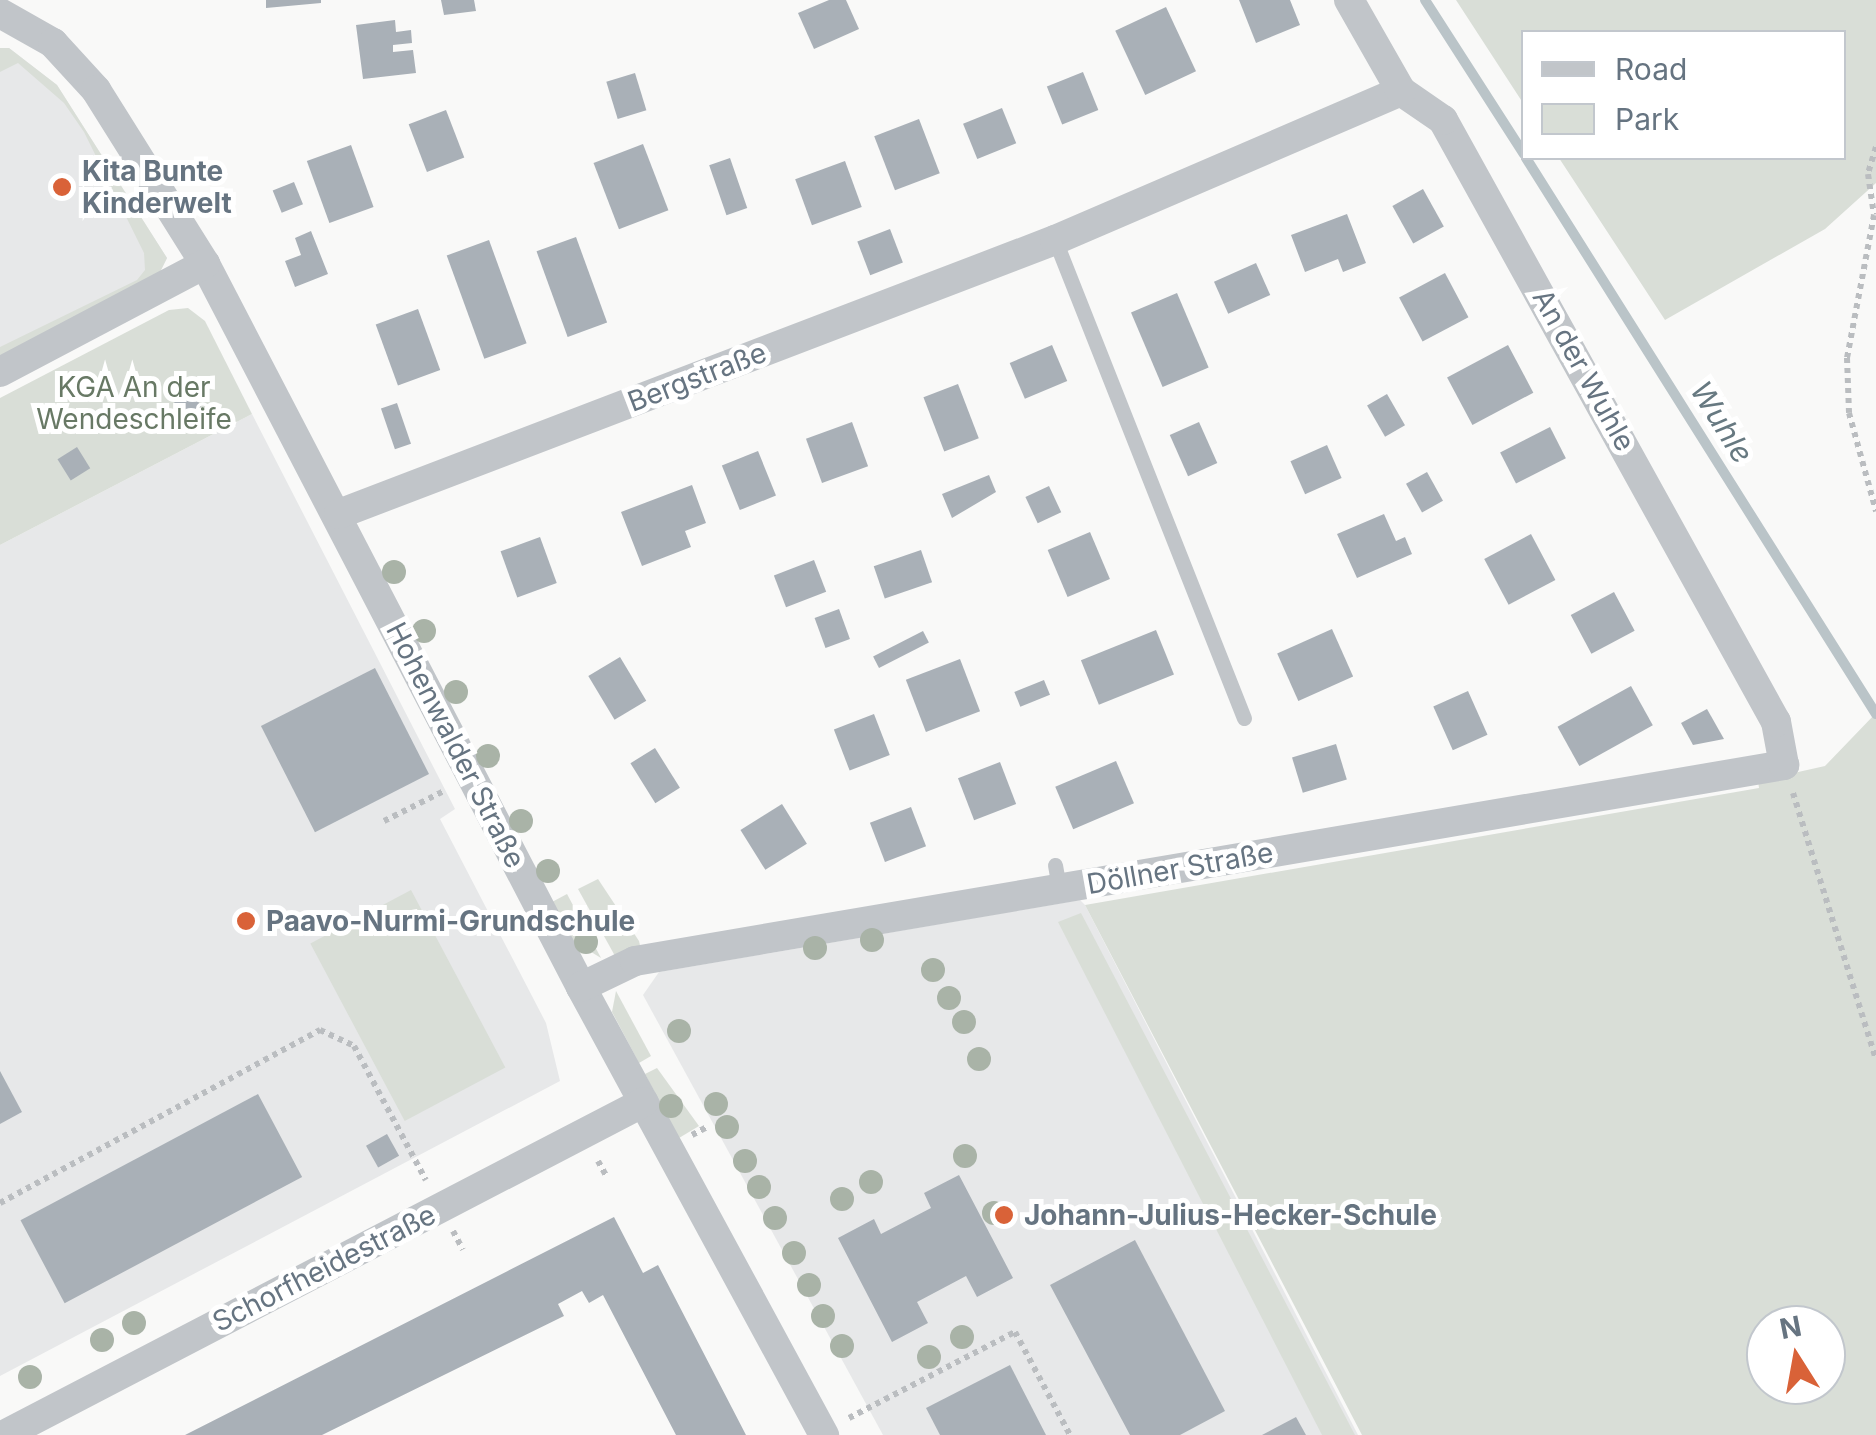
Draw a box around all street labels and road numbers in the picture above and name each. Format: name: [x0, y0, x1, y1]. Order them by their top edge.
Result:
street label: An der Wuhle: [1526, 283, 1642, 457]
street label: Bergstraße: [623, 335, 771, 419]
street label: Hohenwalder Straße: [379, 617, 533, 873]
street label: Döllner Straße: [1084, 835, 1276, 901]
street label: Schorfheidestraße: [207, 1197, 441, 1339]

